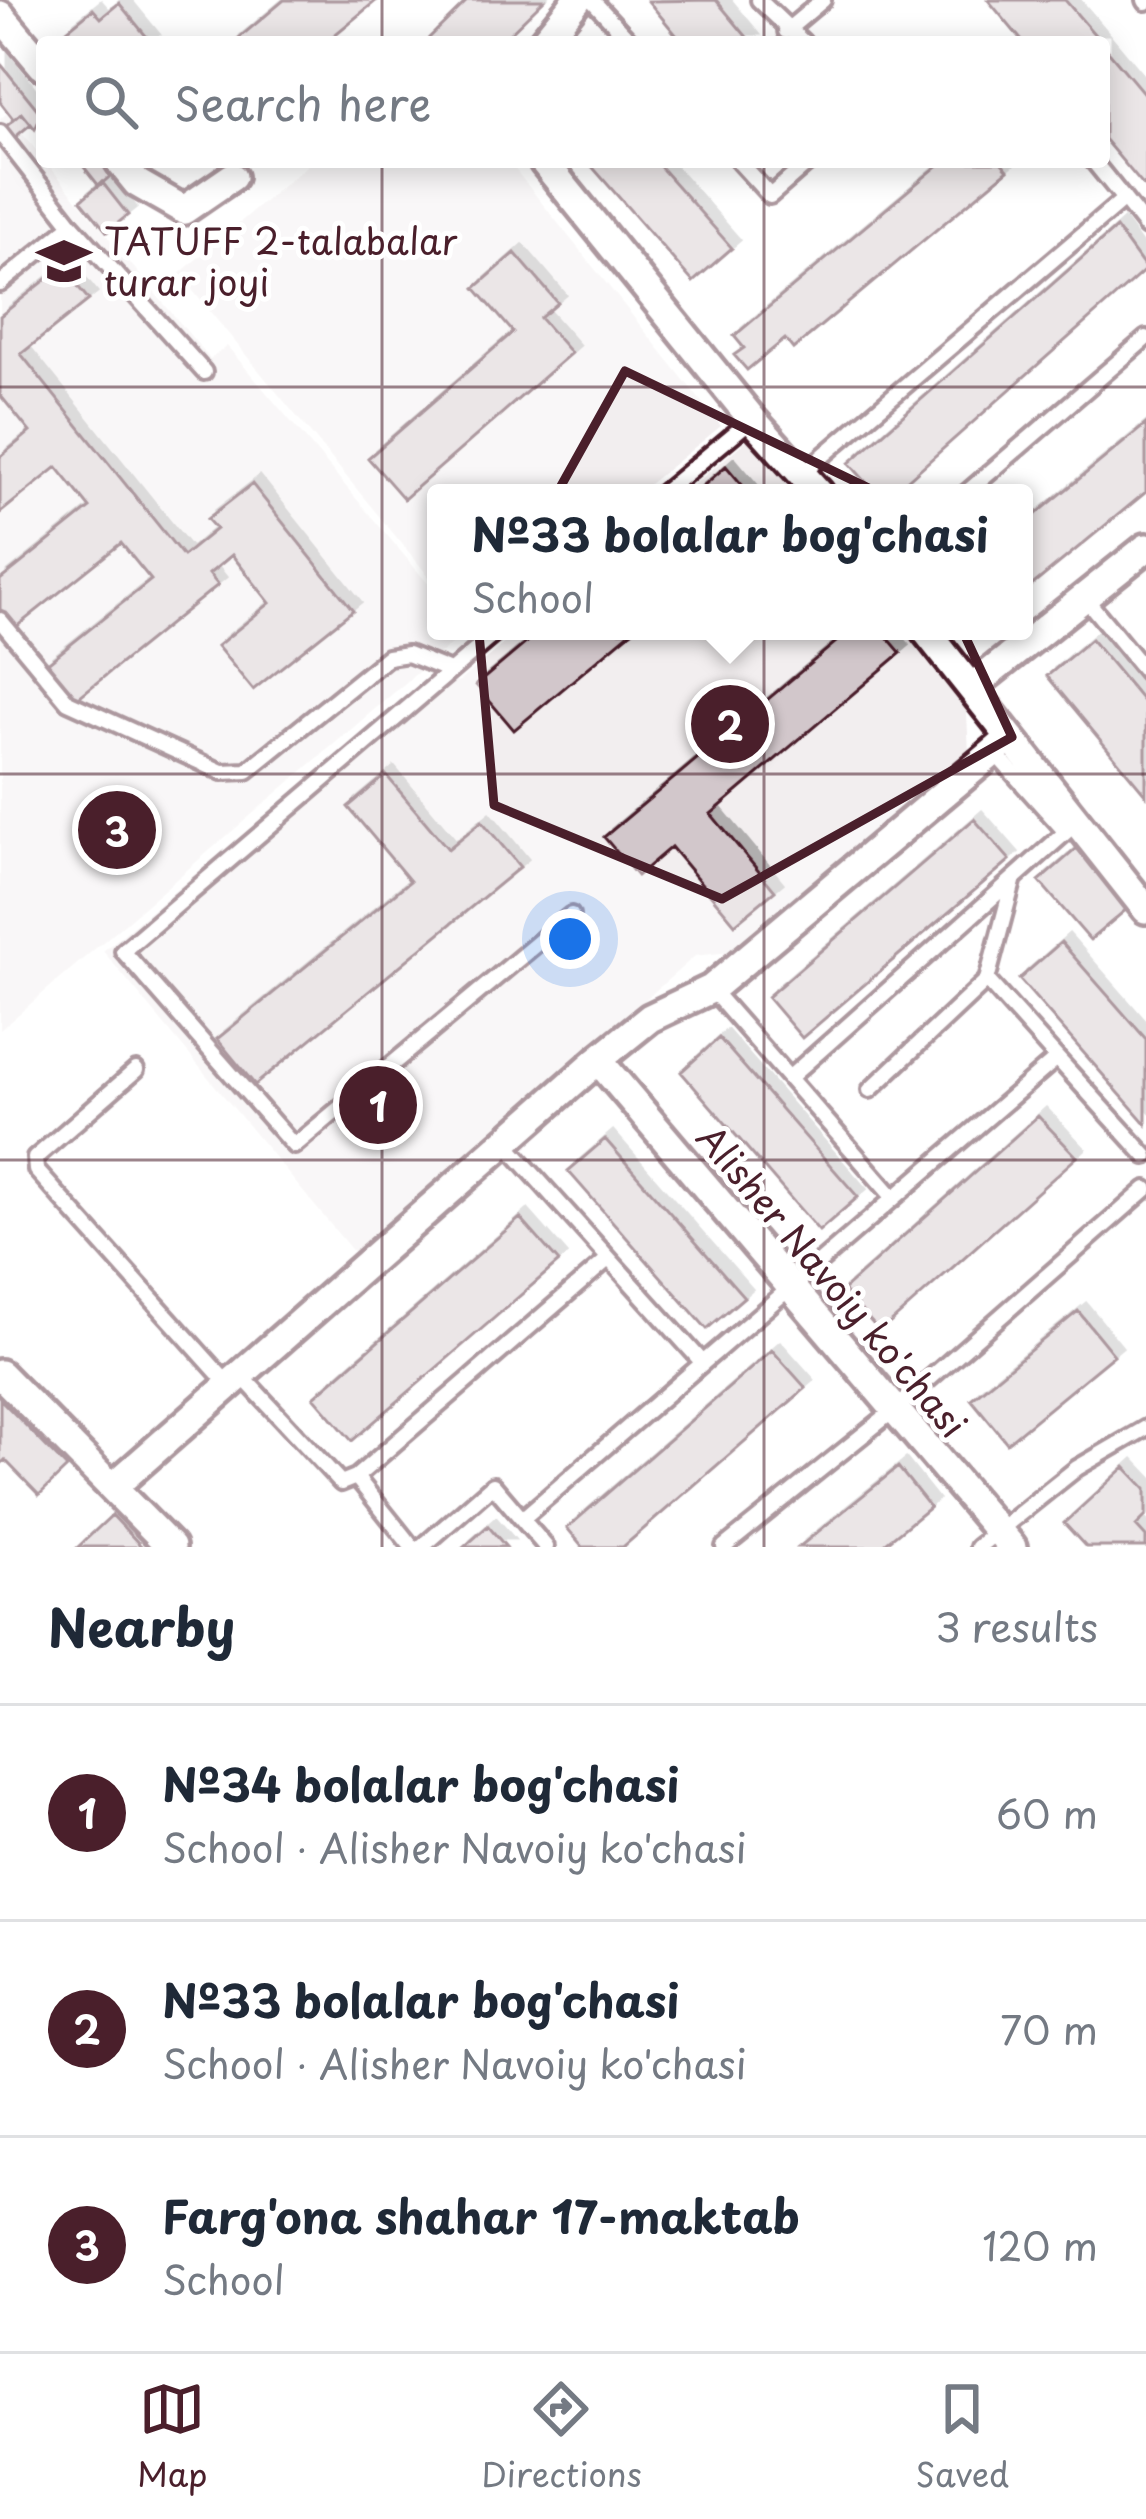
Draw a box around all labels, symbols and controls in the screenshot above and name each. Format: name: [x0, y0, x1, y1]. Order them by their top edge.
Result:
search box: [36, 36, 1110, 168]
text: Search here: [174, 68, 431, 136]
icon: search: [78, 69, 144, 135]
place label: TATUFF 2-talabalar turar joyi: [104, 213, 458, 308]
school or university icon: TATUFF 2-talabalar turar joyi: [35, 232, 93, 290]
popup: [427, 484, 1033, 640]
text: №33 bolalar bog'chasi: [471, 499, 989, 567]
text: School: [471, 567, 594, 626]
pin: 2: [691, 679, 769, 769]
pin: 3: [78, 785, 156, 875]
your location: [540, 909, 600, 969]
pin: 1: [339, 1060, 417, 1150]
street label: Alisher Navoiy ko'chasi: [685, 1111, 981, 1449]
text: Nearby: [48, 1587, 235, 1664]
text: 3 results: [935, 1596, 1098, 1655]
text: №34 bolalar bog'chasi: [162, 1749, 679, 1817]
text: 1: [78, 1783, 96, 1842]
text: 60 m: [996, 1783, 1098, 1842]
text: School · Alisher Navoiy ko'chasi: [162, 1817, 747, 1876]
text: №33 bolalar bog'chasi: [162, 1965, 679, 2033]
text: 2: [73, 1999, 101, 2058]
text: 70 m: [1000, 1999, 1098, 2058]
text: School · Alisher Navoiy ko'chasi: [162, 2033, 747, 2092]
text: Farg'ona shahar 17-maktab: [162, 2181, 800, 2249]
text: 3: [74, 2215, 100, 2274]
text: 120 m: [982, 2215, 1098, 2274]
text: School: [162, 2249, 285, 2308]
tab: Map: [137, 2376, 207, 2498]
tab: Directions: [481, 2376, 642, 2498]
tab: Saved: [915, 2376, 1009, 2498]

